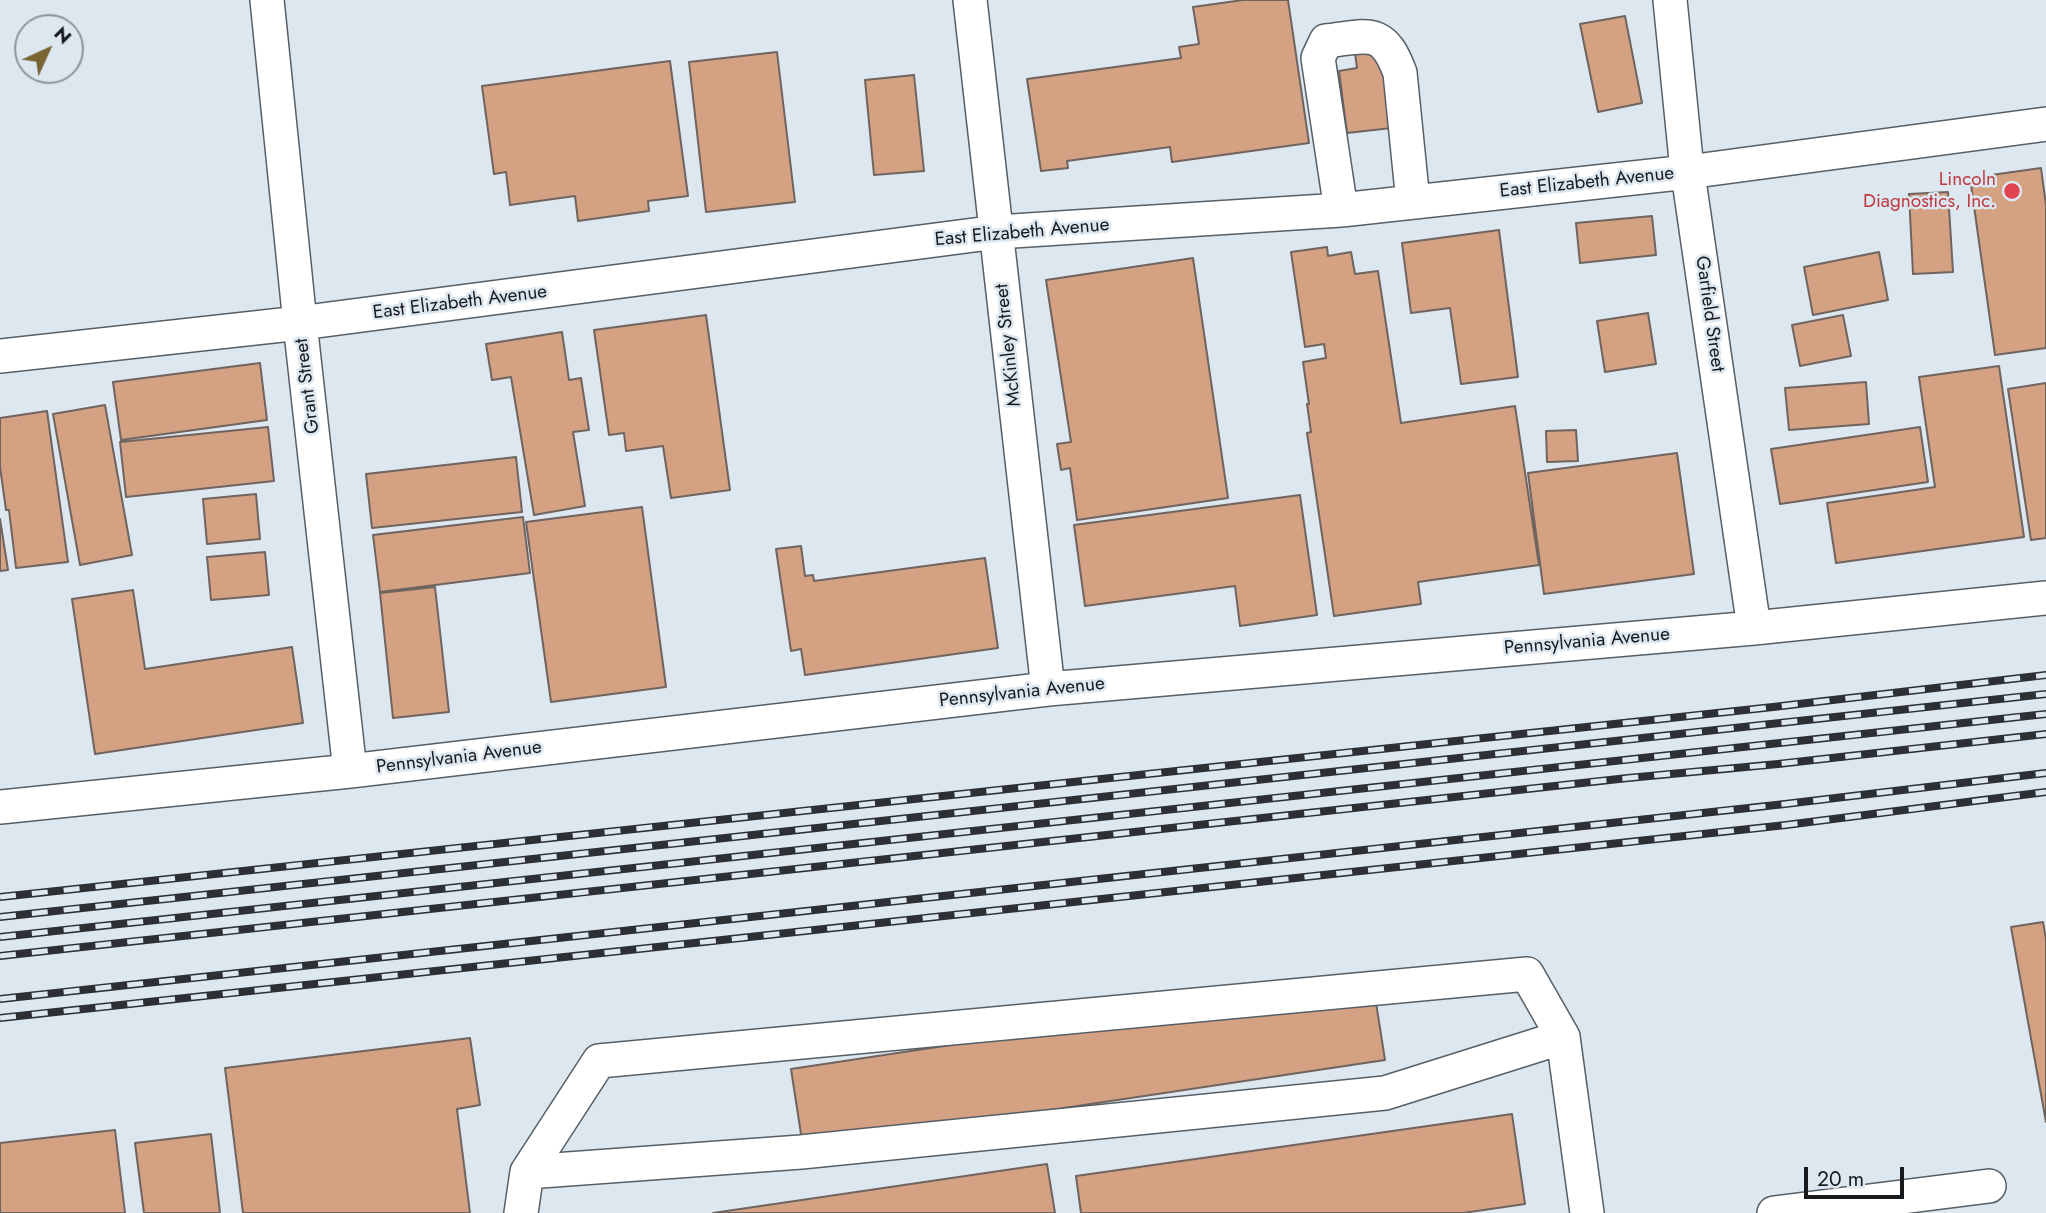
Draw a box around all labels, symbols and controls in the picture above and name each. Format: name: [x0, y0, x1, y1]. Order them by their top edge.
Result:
north arrow: [14, 14, 84, 84]
text: N: [48, 20, 78, 50]
street label: East Elizabeth Avenue: [1499, 163, 1675, 203]
place label: Lincoln Diagnostics, Inc.: [1863, 169, 1996, 213]
marker: Lincoln Diagnostics, Inc.: [2002, 181, 2022, 201]
street label: East Elizabeth Avenue: [934, 214, 1110, 252]
street label: Garfield Street: [1690, 255, 1728, 373]
street label: East Elizabeth Avenue: [372, 281, 548, 325]
street label: McKinley Street: [991, 282, 1027, 408]
street label: Grant Street: [291, 337, 325, 435]
street label: Pennsylvania Avenue: [1503, 623, 1671, 661]
street label: Pennsylvania Avenue: [938, 673, 1106, 713]
street label: Pennsylvania Avenue: [375, 737, 543, 779]
scale bar: [1808, 1154, 1908, 1198]
text: 20 m: [1817, 1164, 1864, 1194]

